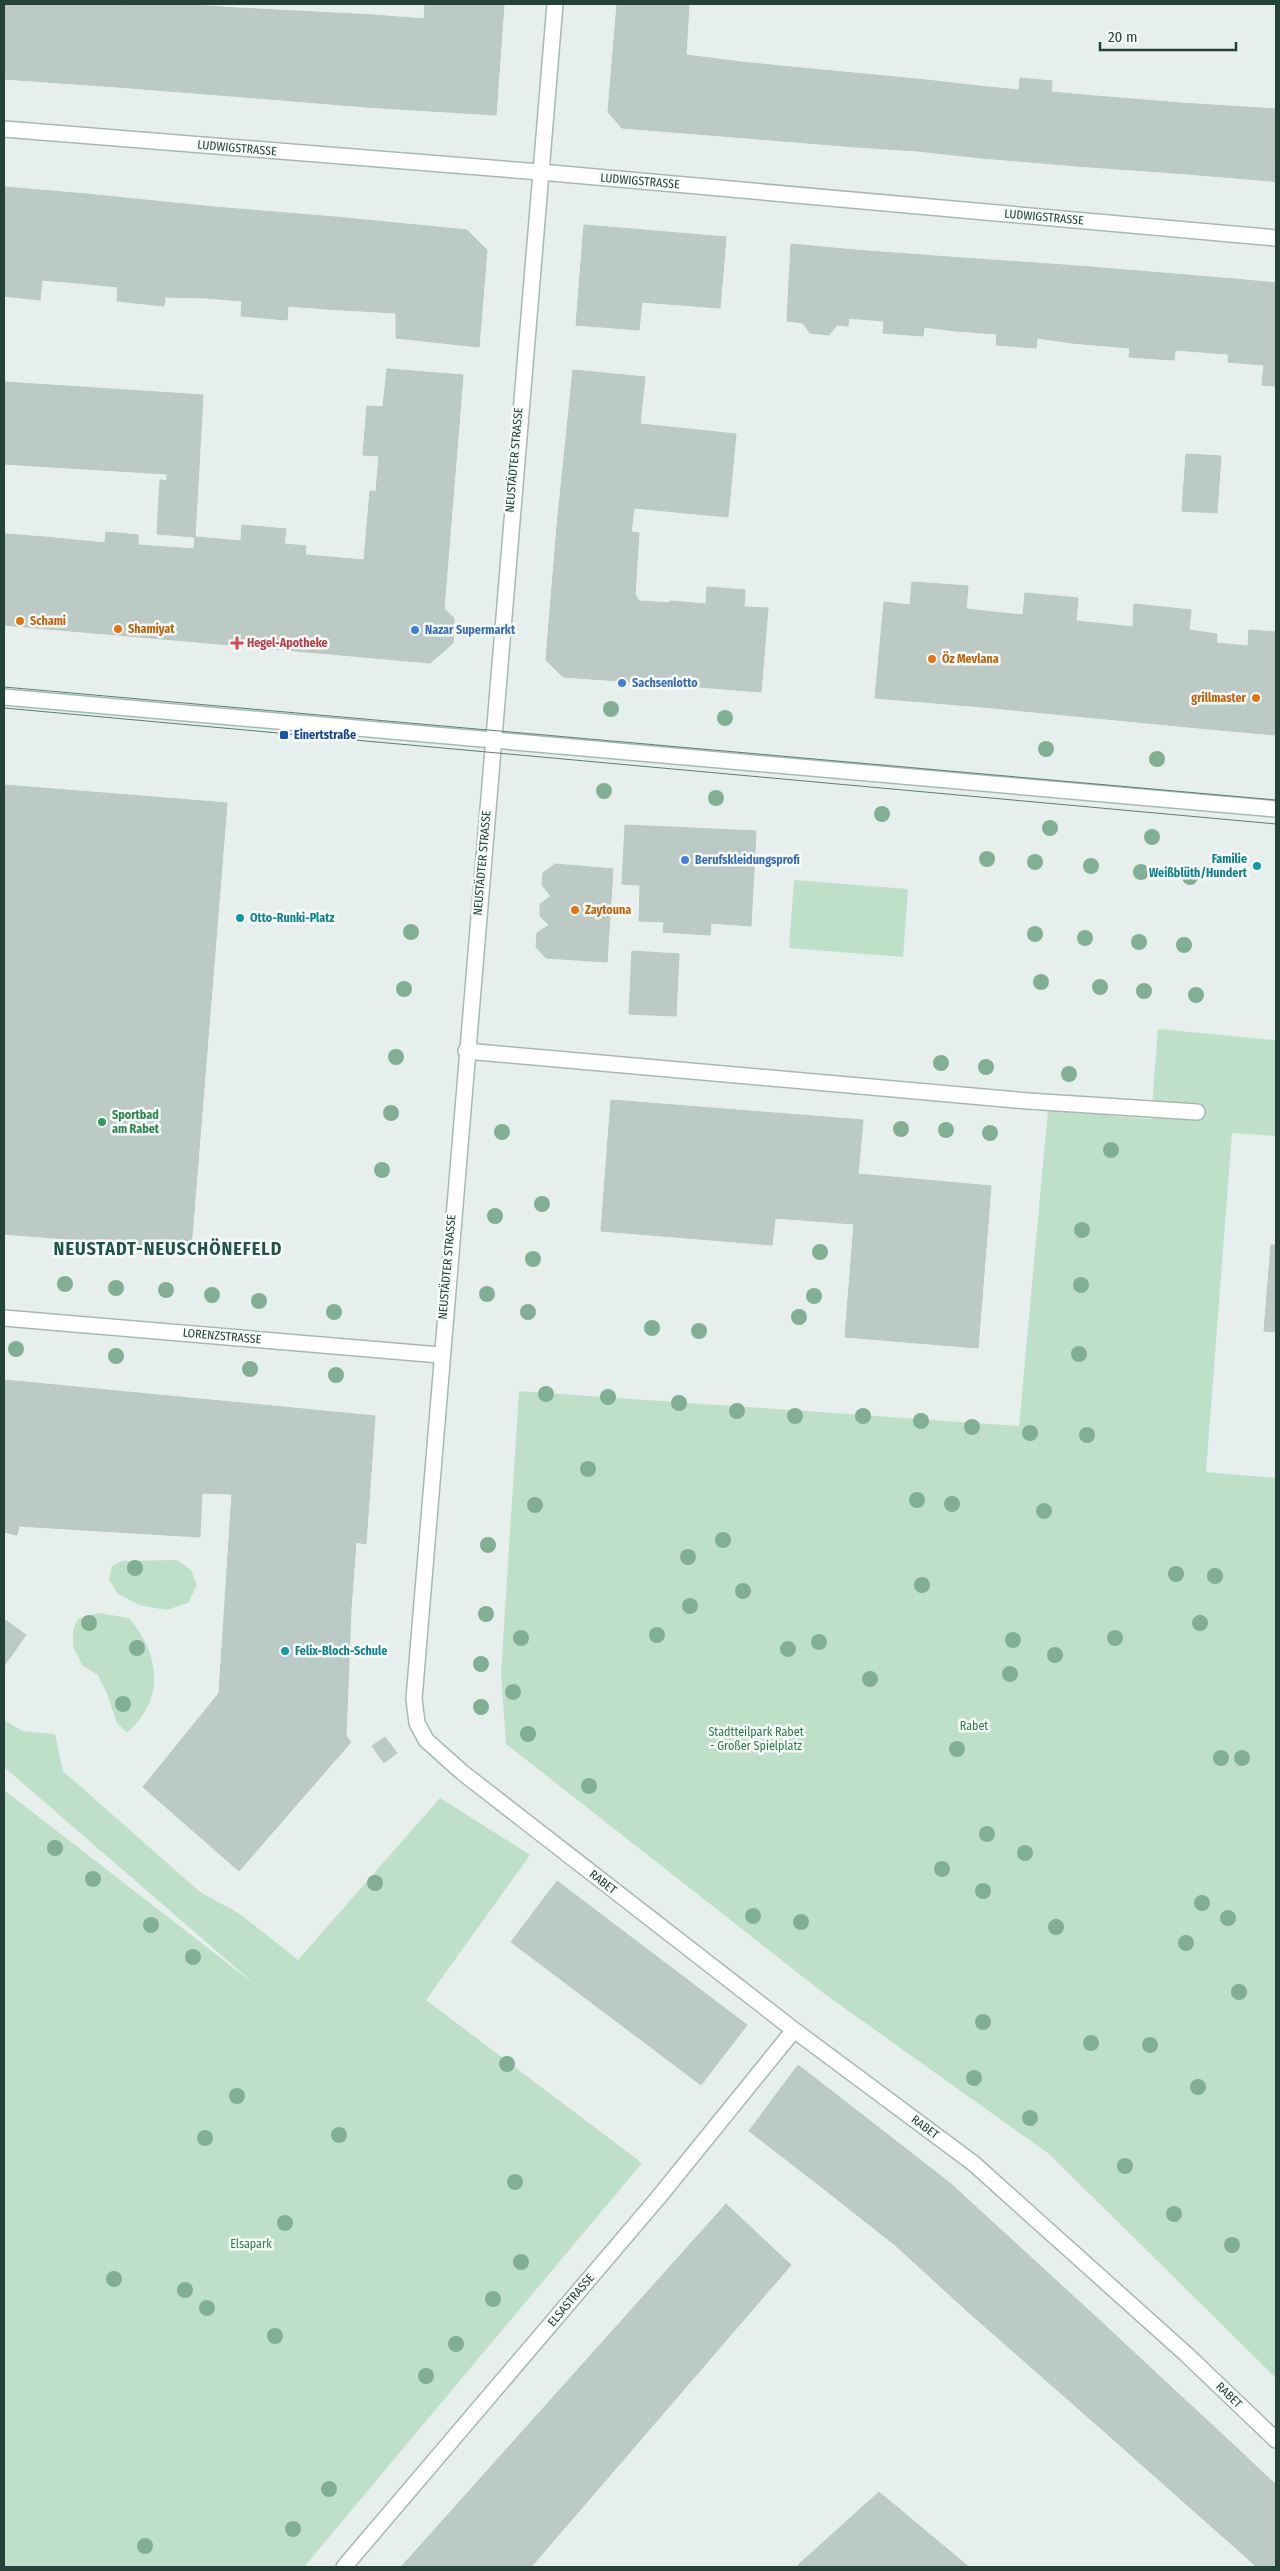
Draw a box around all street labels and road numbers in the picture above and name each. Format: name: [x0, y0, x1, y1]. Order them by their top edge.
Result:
street label: LUDWIGSTRASSE: [197, 138, 278, 158]
street label: LUDWIGSTRASSE: [600, 171, 681, 191]
street label: LUDWIGSTRASSE: [1004, 207, 1085, 227]
street label: NEUSTÄDTER STRASSE: [501, 406, 526, 513]
street label: NEUSTÄDTER STRASSE: [469, 809, 494, 916]
street label: NEUSTÄDTER STRASSE: [434, 1213, 459, 1320]
street label: LORENZSTRASSE: [182, 1326, 262, 1346]
street label: RABET: [587, 1867, 620, 1897]
street label: RABET: [909, 2112, 942, 2142]
street label: ELSASTRASSE: [545, 2271, 597, 2329]
street label: RABET: [1213, 2379, 1245, 2411]

